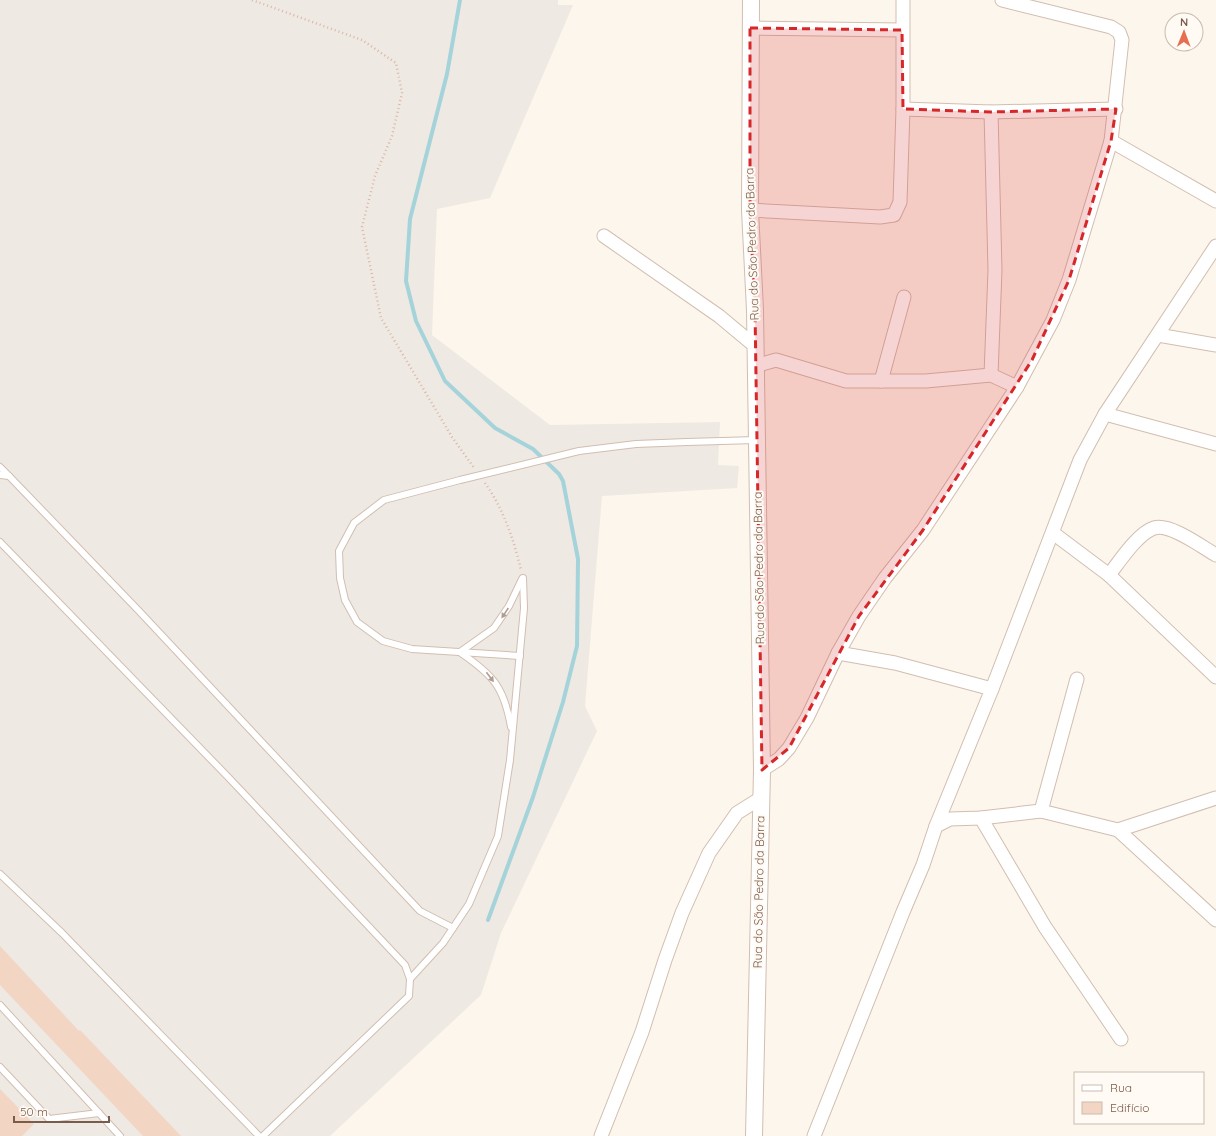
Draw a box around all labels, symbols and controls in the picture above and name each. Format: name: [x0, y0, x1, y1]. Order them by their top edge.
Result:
north arrow: [1164, 12, 1204, 52]
text: N: [1180, 15, 1188, 29]
street label: Rua do São Pedro da Barra: [741, 167, 762, 321]
street label: Rua do São Pedro da Barra: [750, 491, 767, 645]
one-way arrow: [501, 607, 509, 618]
one-way arrow: [486, 671, 494, 682]
street label: Rua do São Pedro da Barra: [750, 815, 767, 969]
legend: [1074, 1072, 1204, 1124]
text: Rua: [1110, 1080, 1132, 1095]
scale bar: [14, 1098, 109, 1124]
text: Edifício: [1110, 1100, 1150, 1115]
text: 50 m: [20, 1104, 48, 1119]

